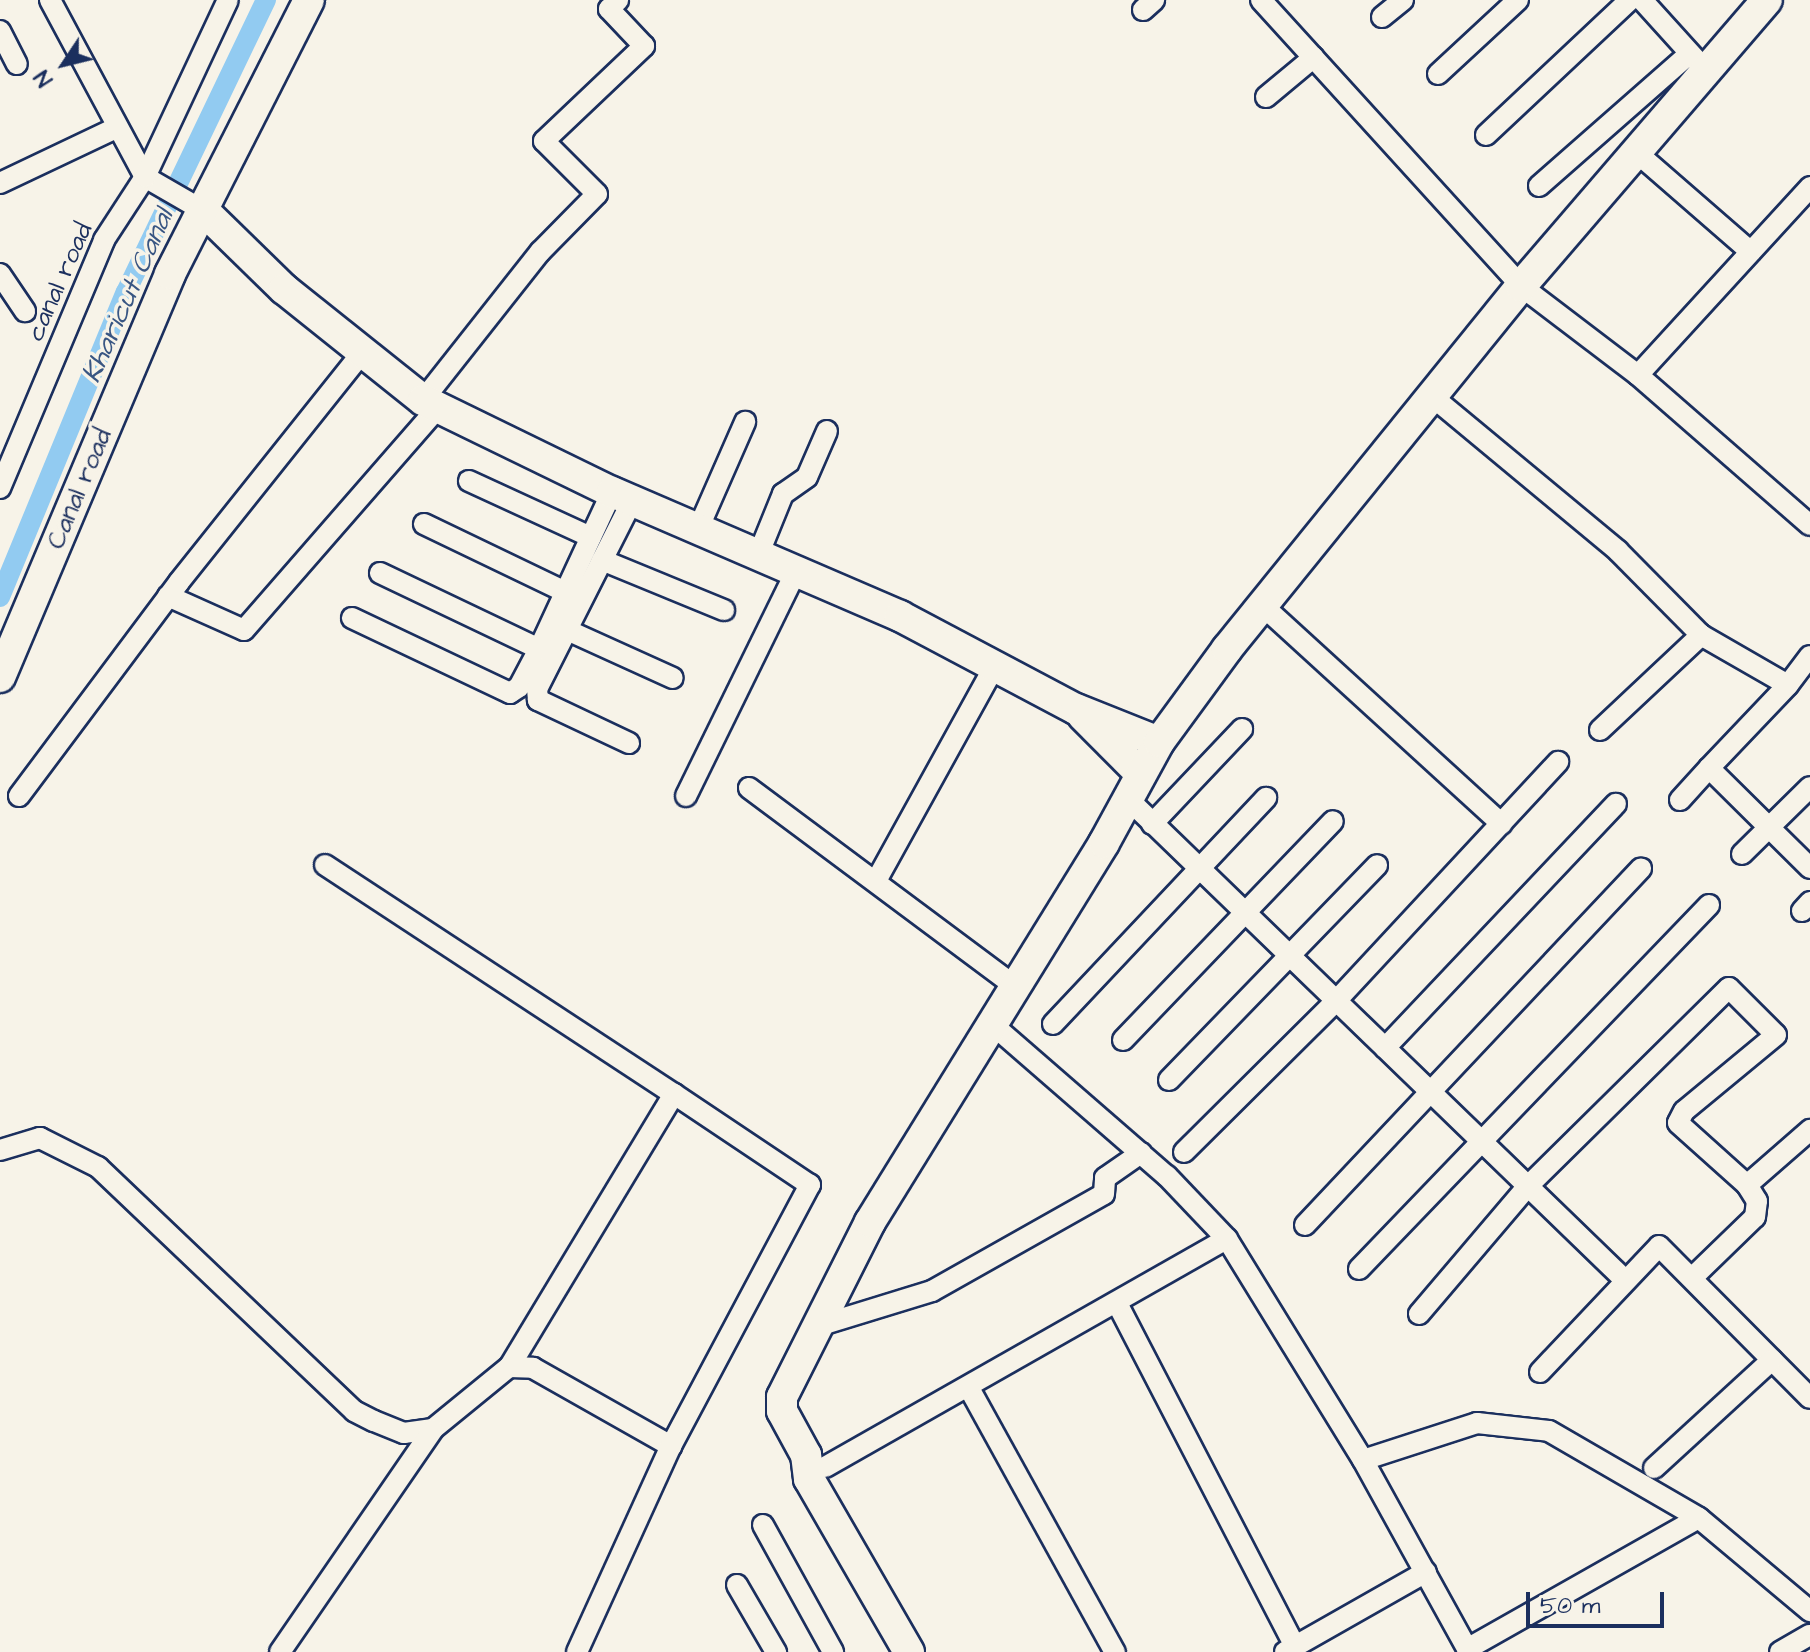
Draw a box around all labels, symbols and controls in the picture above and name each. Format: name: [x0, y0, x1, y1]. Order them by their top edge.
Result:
north arrow: [24, 24, 104, 104]
text: N: [27, 64, 61, 93]
water label: Kharicut Canal: [75, 204, 181, 388]
street label: canal road: [20, 218, 100, 346]
street label: Canal road: [41, 424, 119, 554]
scale bar: [1530, 1576, 1668, 1626]
text: 50 m: [1540, 1589, 1600, 1623]

